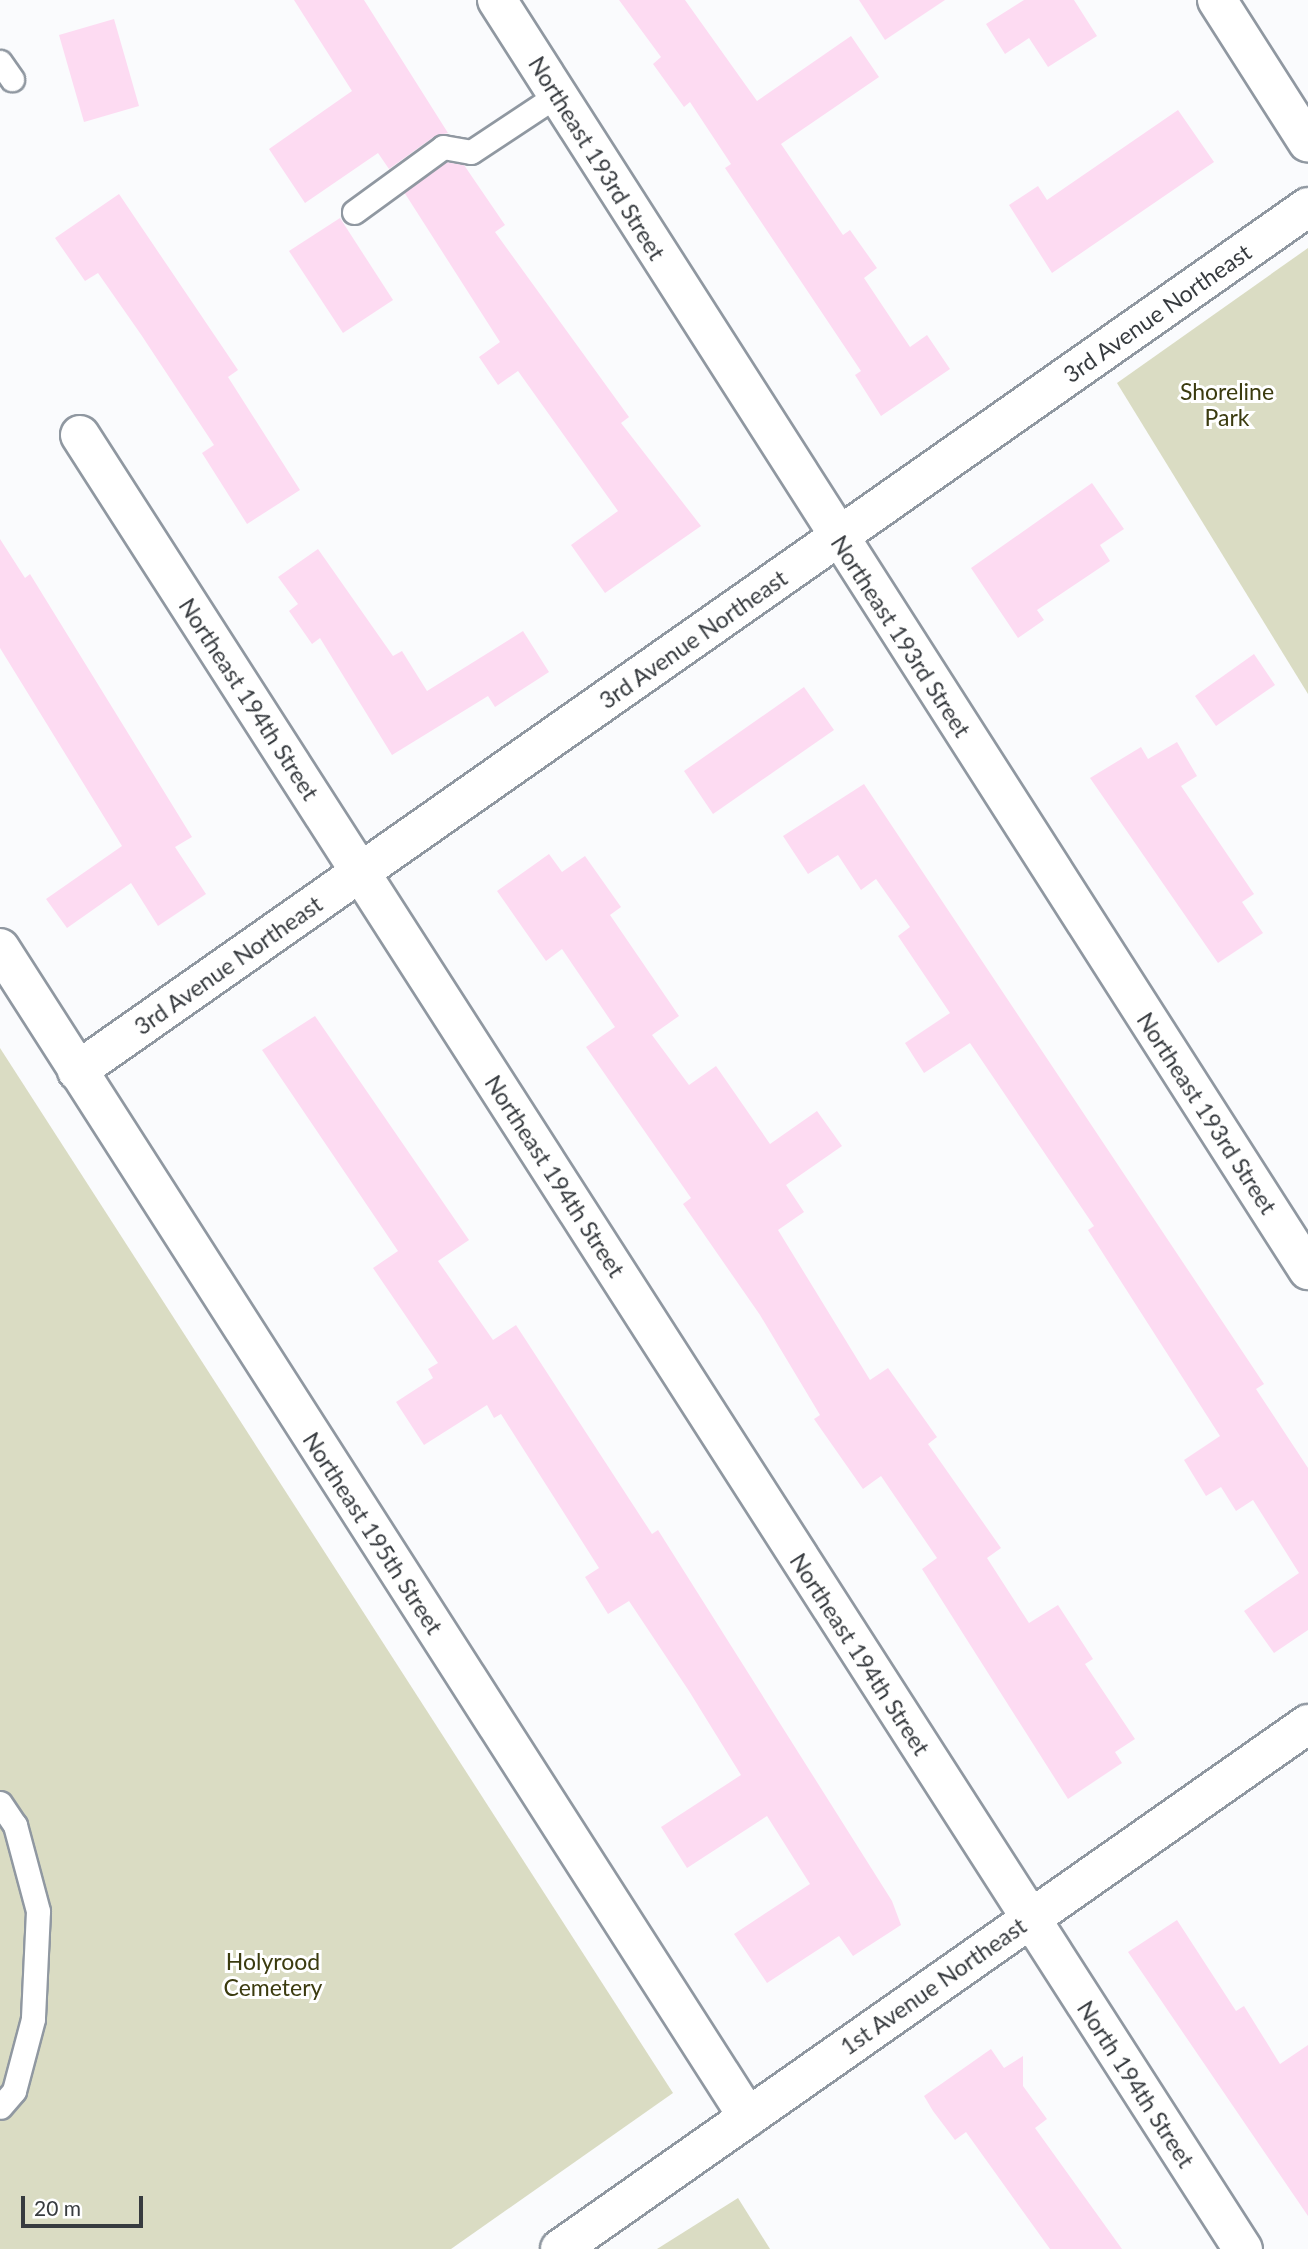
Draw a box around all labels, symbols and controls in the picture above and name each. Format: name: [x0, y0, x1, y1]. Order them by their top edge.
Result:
street label: Northeast 193rd Street: [523, 51, 671, 265]
street label: 3rd Avenue Northeast: [1058, 238, 1256, 388]
park label: Shoreline Park: [1180, 377, 1274, 431]
street label: Northeast 193rd Street: [826, 530, 976, 742]
street label: 3rd Avenue Northeast: [594, 564, 792, 714]
street label: Northeast 194th Street: [173, 593, 325, 805]
street label: 3rd Avenue Northeast: [129, 890, 327, 1040]
street label: Northeast 193rd Street: [1132, 1007, 1282, 1219]
street label: Northeast 194th Street: [479, 1070, 631, 1282]
street label: Northeast 195th Street: [297, 1427, 449, 1639]
street label: Northeast 194th Street: [784, 1548, 936, 1760]
street label: 1st Avenue Northeast: [835, 1911, 1031, 2061]
park label: Holyrood Cemetery: [224, 1947, 322, 2001]
street label: North 194th Street: [1072, 1995, 1200, 2173]
scale bar: [24, 2182, 147, 2226]
text: 20 m: [34, 2195, 81, 2220]

